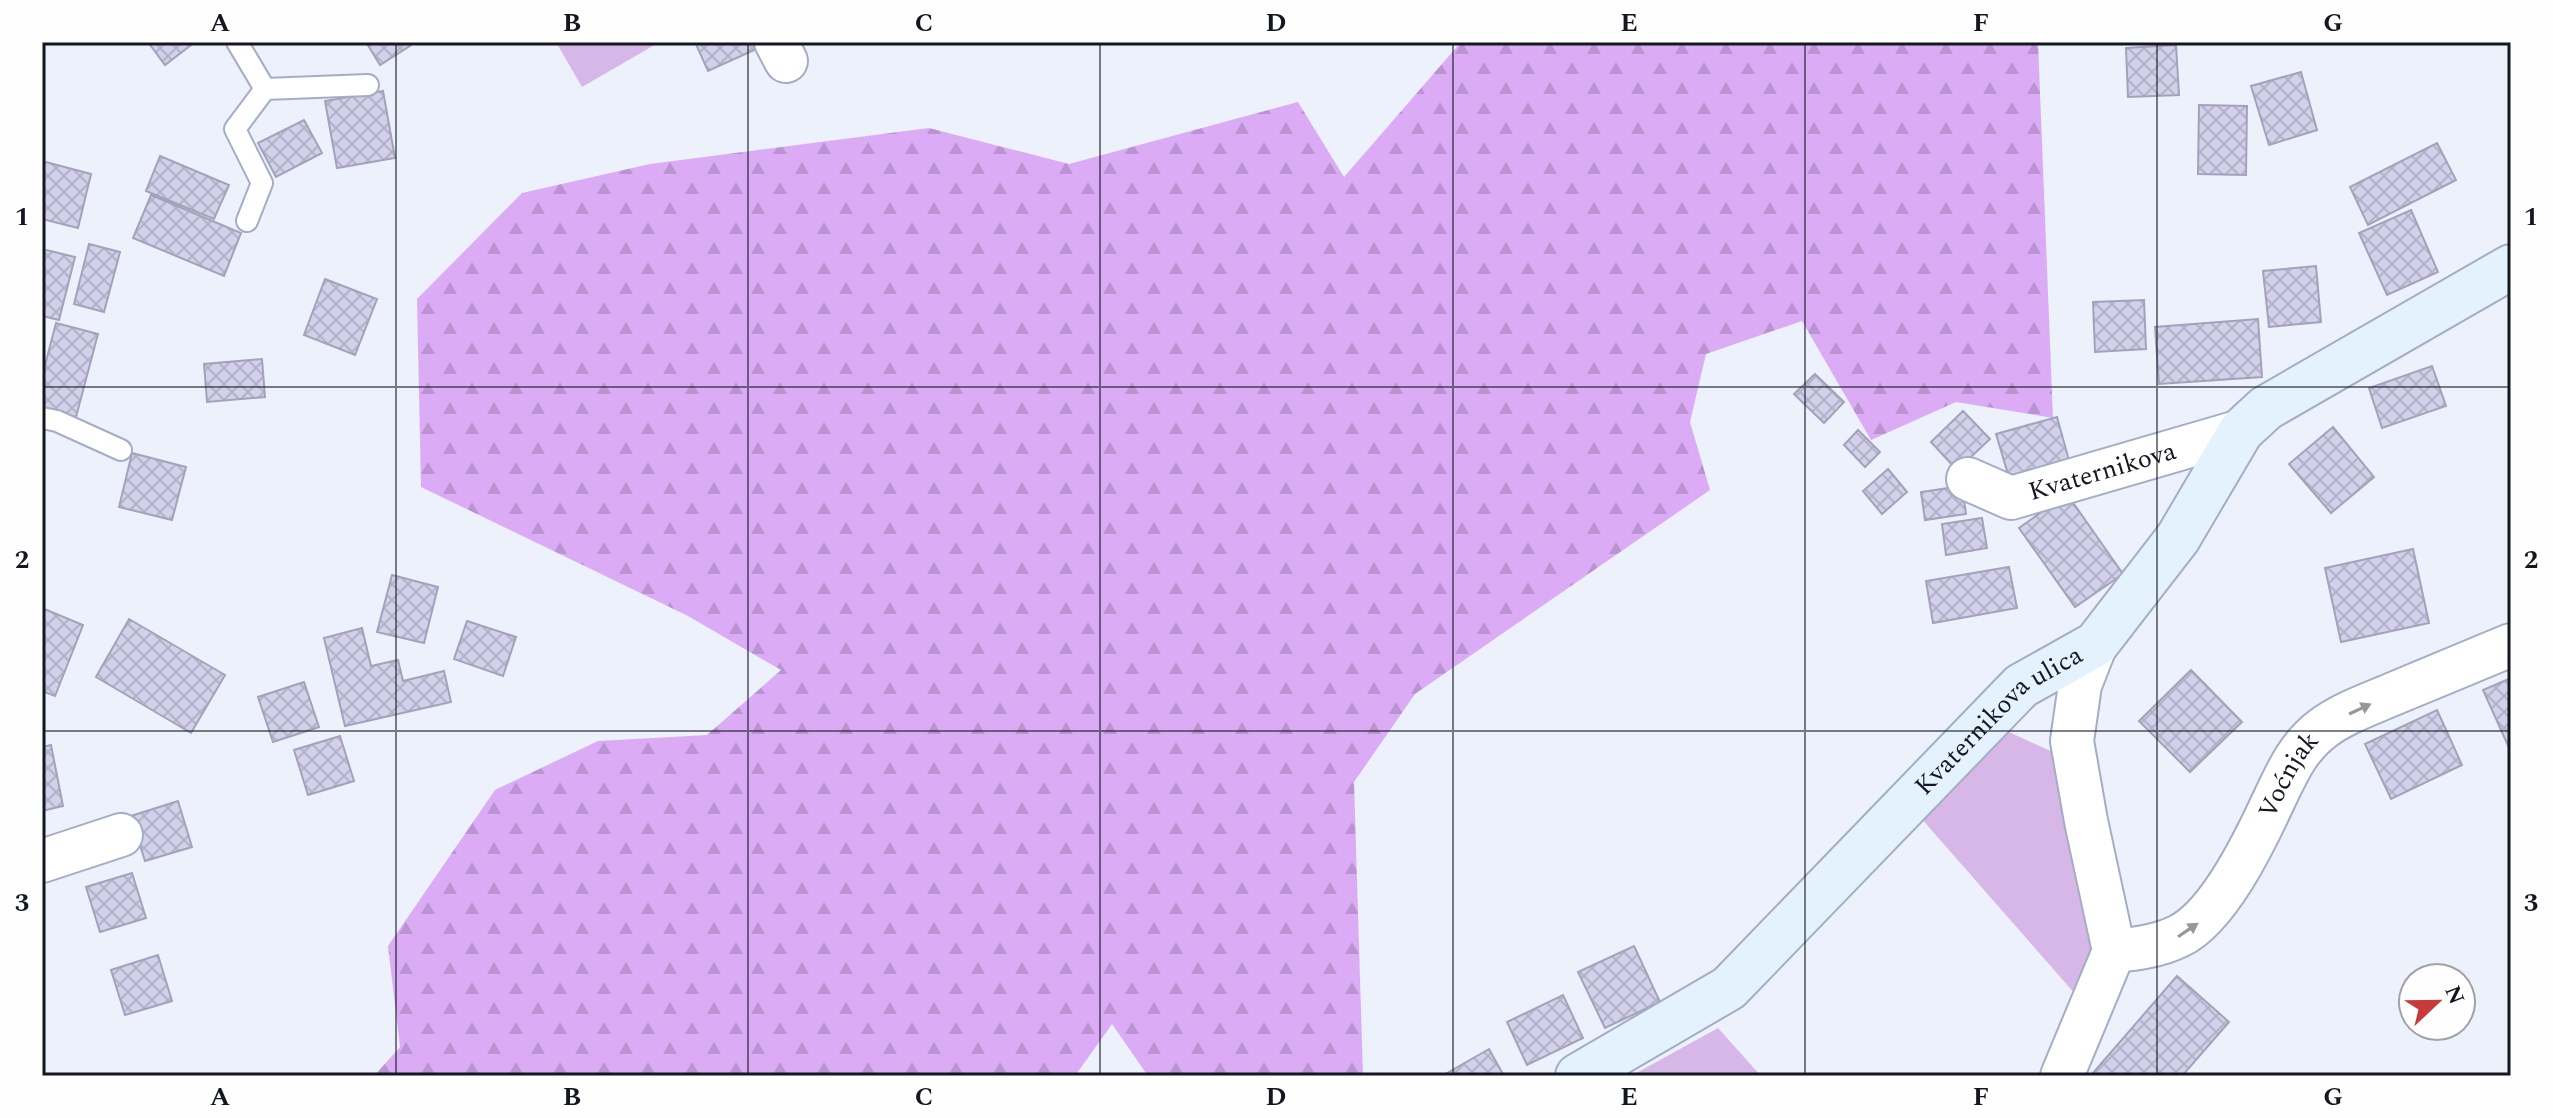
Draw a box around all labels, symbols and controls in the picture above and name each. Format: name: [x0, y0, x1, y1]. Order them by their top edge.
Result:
text: A: [210, 3, 230, 43]
text: B: [563, 3, 581, 43]
text: C: [915, 3, 933, 43]
text: D: [1266, 3, 1286, 43]
text: E: [1620, 3, 1638, 43]
text: F: [1973, 3, 1989, 43]
text: G: [2323, 3, 2343, 43]
text: 1: [15, 197, 29, 237]
text: 1: [2524, 197, 2538, 237]
street label: Kvaternikova: [2024, 431, 2181, 512]
text: 2: [15, 540, 29, 580]
text: 2: [2524, 540, 2538, 580]
street label: Kvaternikova ulica: [1905, 635, 2090, 805]
one-way arrow: [2349, 702, 2372, 716]
street label: Voćnjak: [2248, 722, 2328, 825]
text: 3: [15, 883, 29, 923]
text: 3: [2524, 883, 2538, 923]
one-way arrow: [2177, 922, 2198, 937]
north arrow: [2397, 962, 2477, 1042]
text: N: [2435, 981, 2473, 1010]
text: A: [210, 1077, 230, 1117]
text: B: [563, 1077, 581, 1117]
text: C: [915, 1077, 933, 1117]
text: D: [1266, 1077, 1286, 1117]
text: E: [1620, 1077, 1638, 1117]
text: F: [1973, 1077, 1989, 1117]
text: G: [2323, 1077, 2343, 1117]

